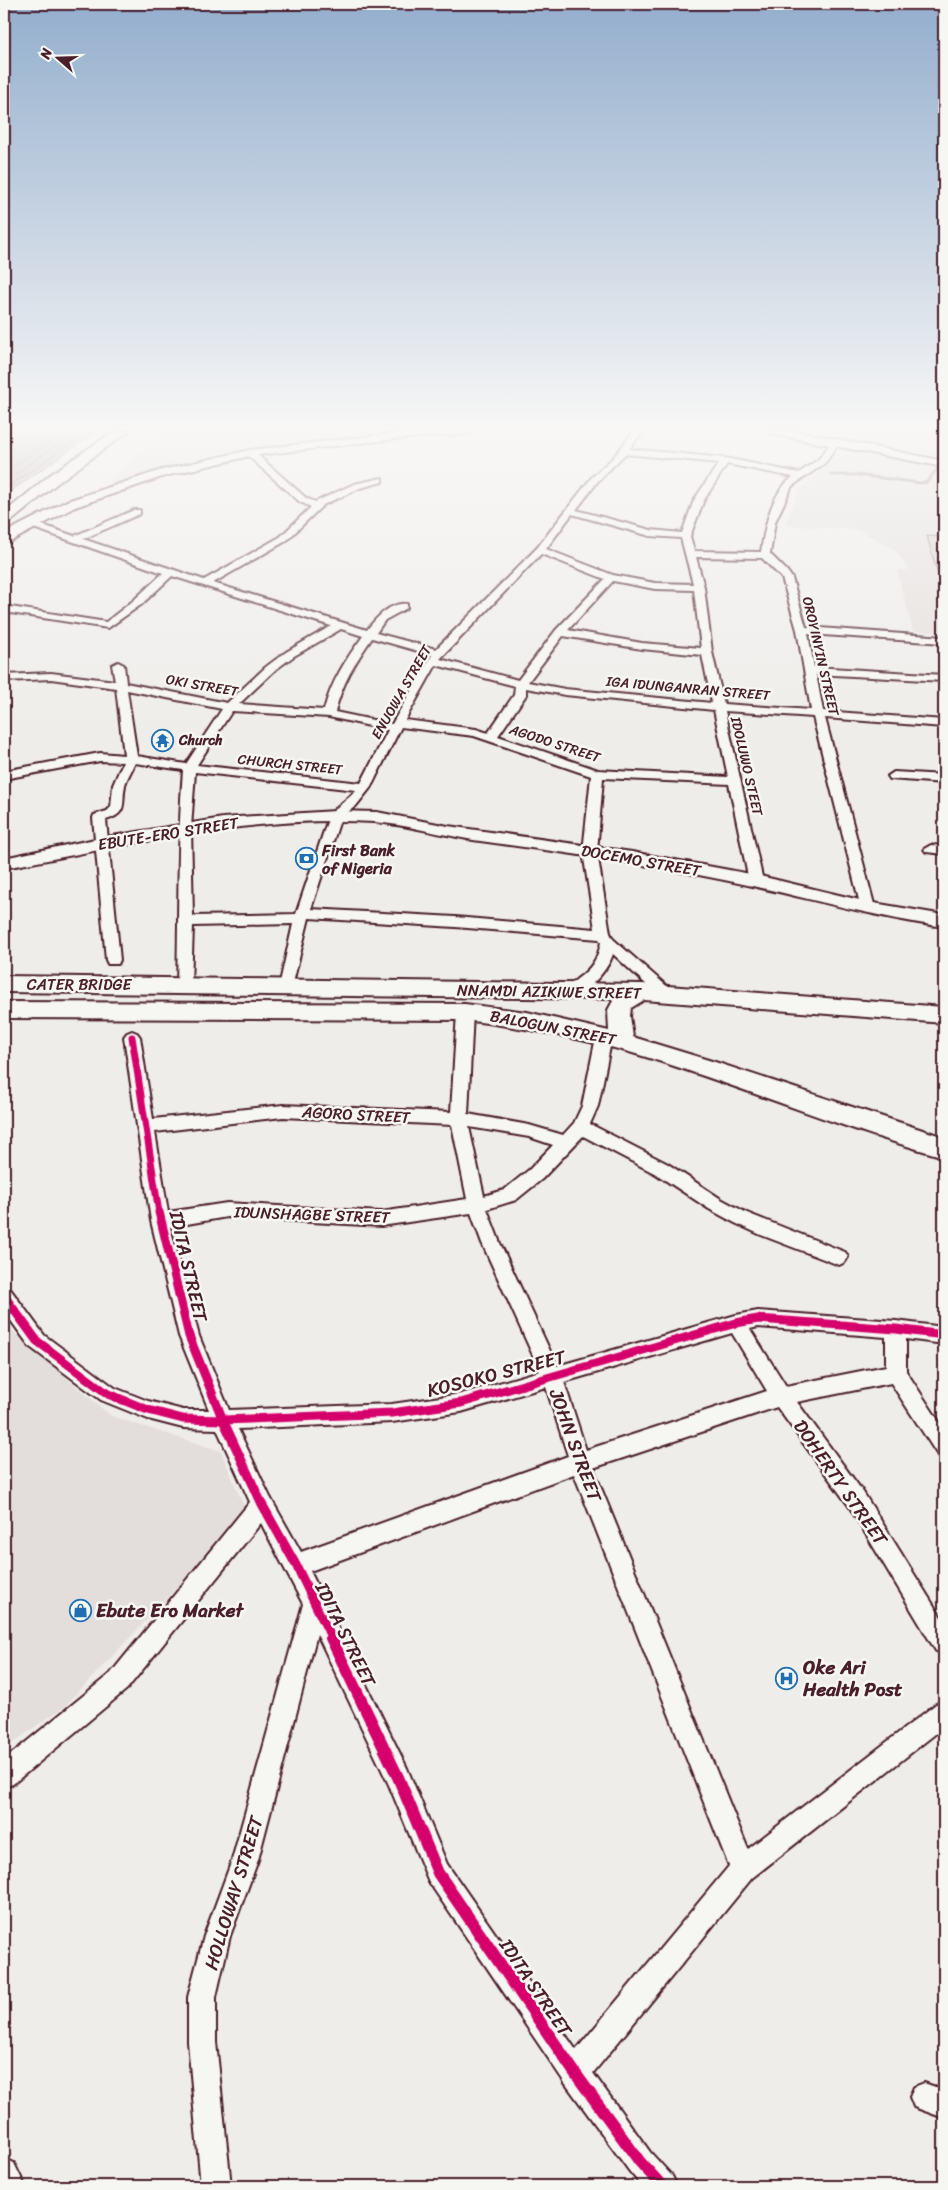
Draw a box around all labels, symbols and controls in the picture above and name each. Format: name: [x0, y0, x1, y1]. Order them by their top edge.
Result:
north arrow: [32, 32, 82, 82]
text: N: [33, 45, 60, 63]
street label: OROYINYIN STREET: [795, 594, 847, 719]
street label: ENUOWA STREET: [364, 639, 439, 744]
street label: OKI STREET: [164, 667, 241, 704]
street label: IGA IDUNGANRAN STREET: [604, 669, 773, 708]
street label: IDOLUWO STEET: [723, 713, 770, 819]
street label: AGODO STREET: [505, 717, 605, 770]
temple icon: Church: [151, 728, 175, 752]
place label: Church: [178, 728, 223, 753]
street label: CHURCH STREET: [237, 747, 344, 783]
street label: EBUTE-ERO STREET: [96, 808, 242, 859]
place label: First Bank of Nigeria: [321, 836, 396, 883]
street label: DOCEMO STREET: [579, 836, 704, 885]
bank icon: First Bank of Nigeria: [294, 847, 318, 871]
street label: CATER BRIDGE: [27, 970, 132, 999]
street label: NNAMDI AZIKIWE STREET: [457, 975, 643, 1008]
street label: BALOGUN STREET: [487, 1001, 620, 1054]
street label: AGORO STREET: [300, 1097, 412, 1132]
street label: IDUNSHAGBE STREET: [233, 1197, 391, 1232]
street label: IDITA STREET: [160, 1207, 218, 1326]
street label: KOSOKO STREET: [423, 1340, 570, 1407]
street label: JOHN STREET: [540, 1383, 612, 1508]
street label: DOHERTY STREET: [785, 1412, 897, 1554]
street label: IDITA STREET: [306, 1575, 386, 1693]
place label: Ebute Ero Market: [96, 1594, 245, 1627]
shop icon: Ebute Ero Market: [68, 1598, 92, 1622]
place label: Oke Ari Health Post: [802, 1651, 903, 1706]
hospital icon: Oke Ari Health Post: [775, 1666, 799, 1690]
street label: HOLLOWAY STREET: [194, 1811, 273, 1974]
street label: IDITA STREET: [490, 1931, 582, 2044]

